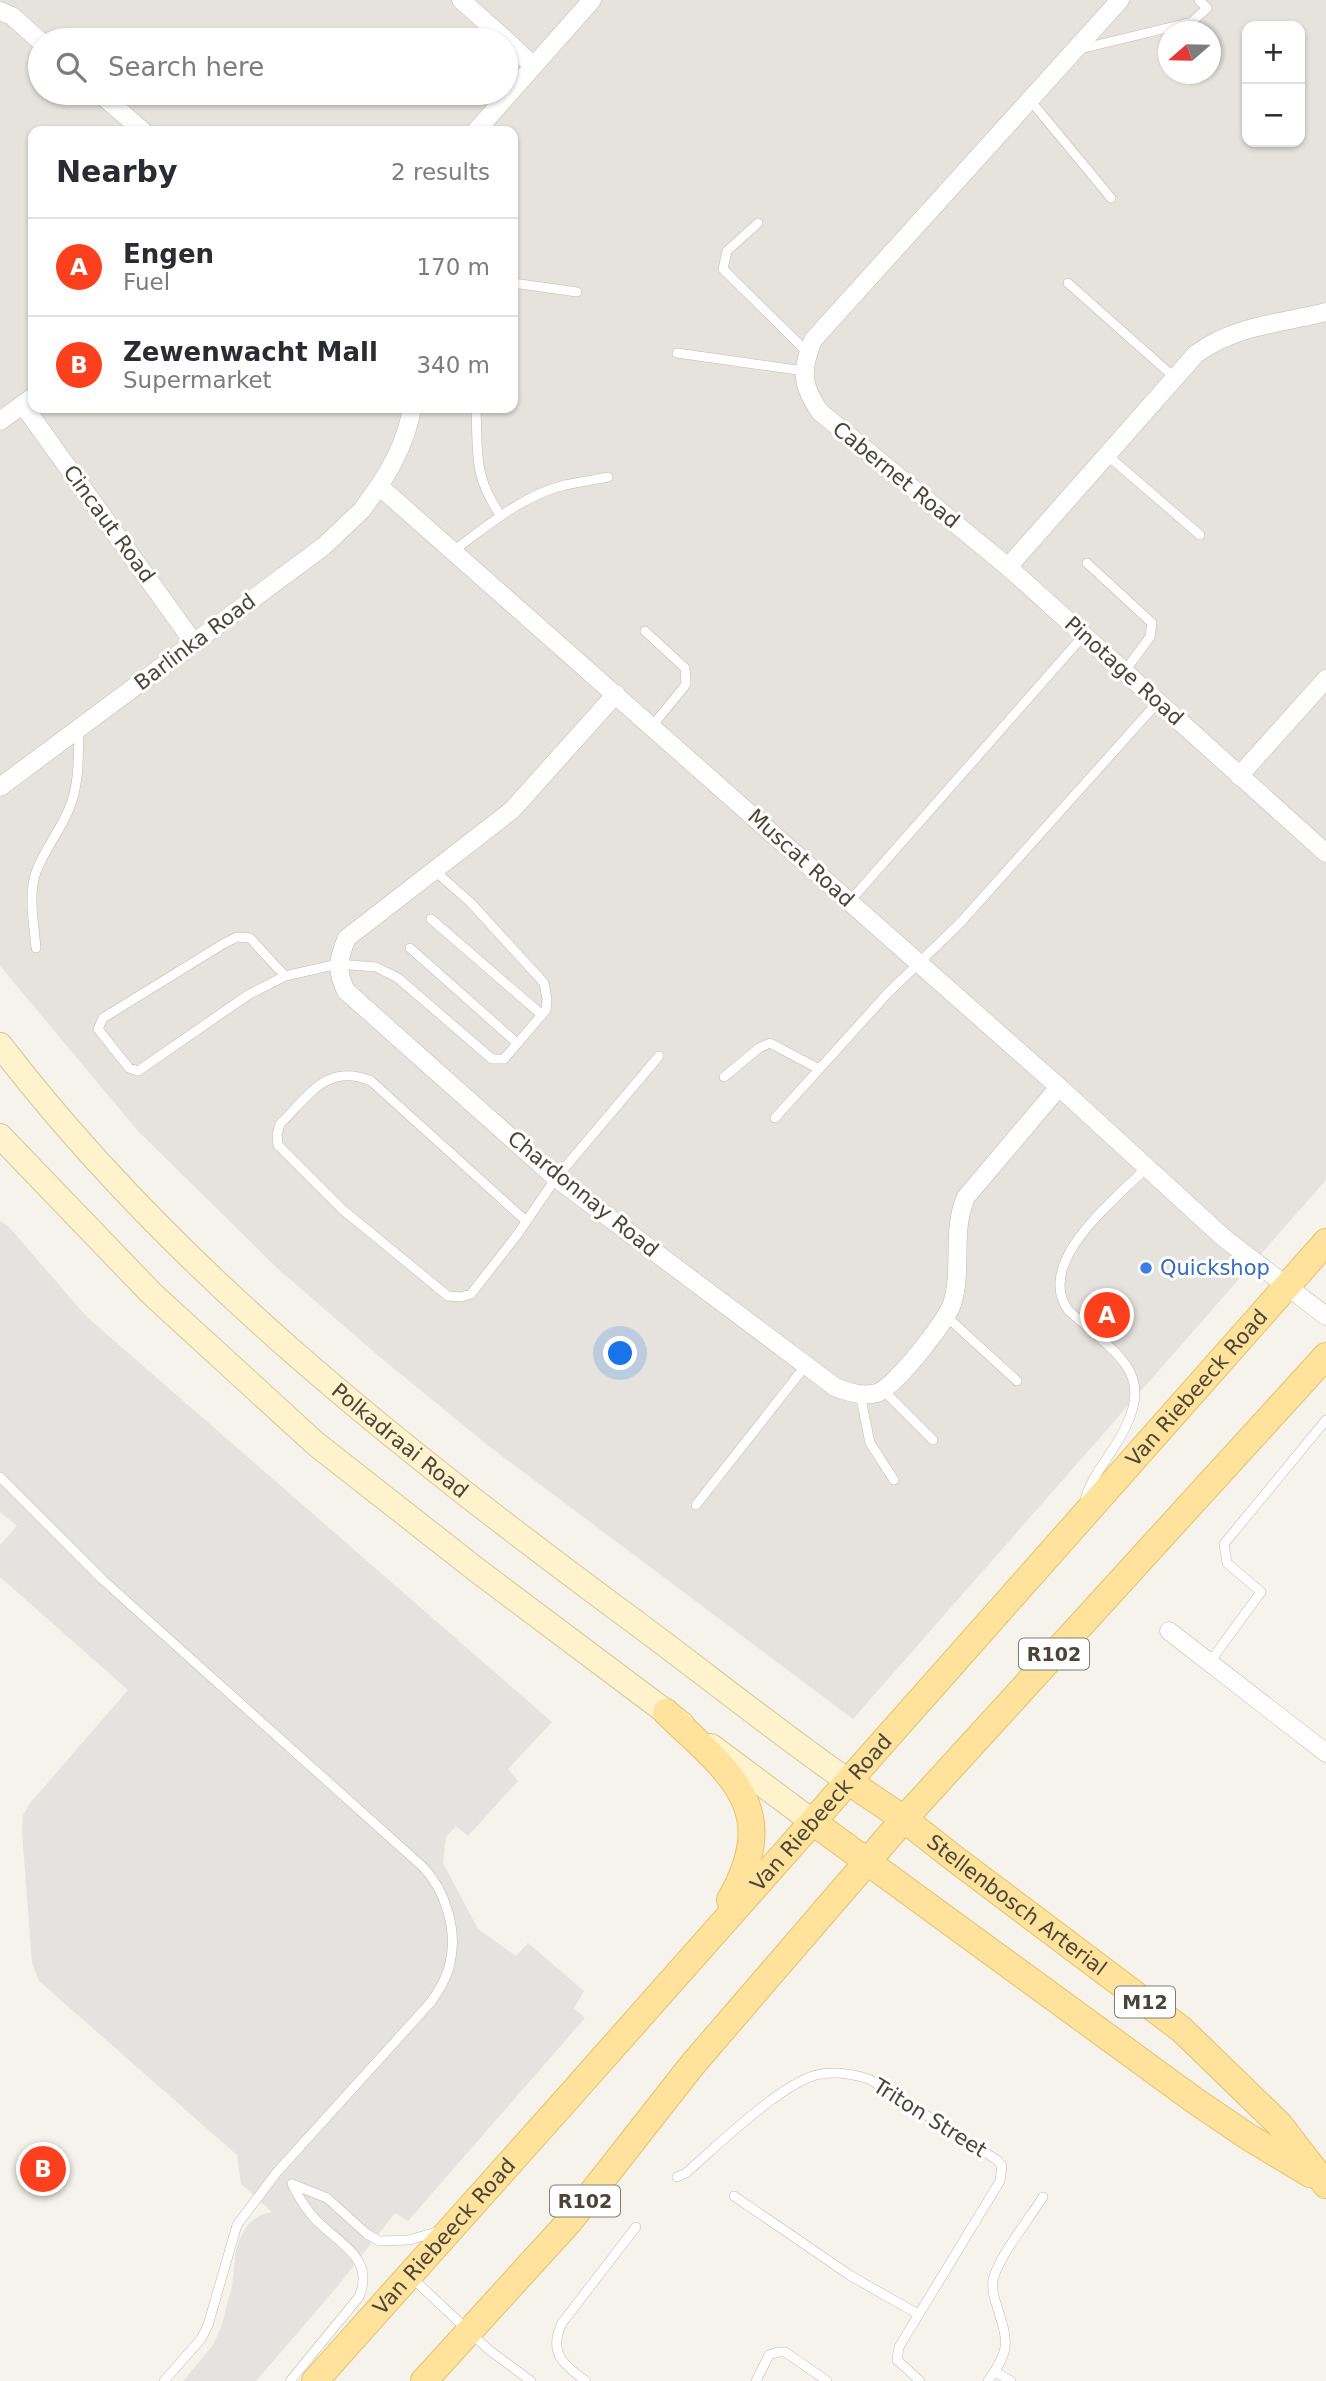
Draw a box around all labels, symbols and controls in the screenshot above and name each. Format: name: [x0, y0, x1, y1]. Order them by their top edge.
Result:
north arrow: [1158, 21, 1221, 84]
map controls: [1242, 21, 1305, 147]
button: +: [1242, 21, 1305, 84]
search box: [28, 28, 518, 105]
icon: search: [52, 48, 90, 86]
text: Search here: [108, 52, 264, 82]
button: −: [1242, 84, 1305, 147]
text: Nearby: [56, 154, 178, 189]
text: 2 results: [391, 159, 490, 185]
text: Engen: [123, 239, 214, 269]
text: A: [70, 254, 88, 280]
text: 170 m: [416, 254, 490, 280]
text: Fuel: [123, 269, 170, 295]
text: Zewenwacht Mall: [123, 337, 378, 367]
text: B: [70, 352, 88, 378]
text: 340 m: [416, 352, 490, 378]
text: Supermarket: [123, 367, 272, 393]
street label: Cabernet Road: [828, 417, 964, 533]
street label: Cincaut Road: [58, 461, 160, 587]
street label: Barlinka Road: [130, 589, 260, 695]
street label: Pinotage Road: [1060, 612, 1188, 730]
street label: Muscat Road: [743, 804, 859, 912]
street label: Chardonnay Road: [503, 1126, 663, 1262]
place label: Quickshop: [1160, 1256, 1270, 1280]
marker: Quickshop: [1138, 1260, 1154, 1276]
pin: A: [1084, 1289, 1130, 1341]
street label: Van Riebeeck Road: [1121, 1305, 1273, 1471]
your location: [603, 1336, 637, 1370]
street label: Polkadraai Road: [327, 1378, 473, 1503]
road number: R102: [1019, 1638, 1089, 1670]
street label: Van Riebeeck Road: [745, 1729, 897, 1896]
street label: Stellenbosch Arterial: [922, 1830, 1111, 1980]
road number: M12: [1115, 1986, 1175, 2018]
street label: Triton Street: [868, 2073, 991, 2162]
pin: B: [20, 2143, 66, 2195]
street label: Van Riebeeck Road: [368, 2153, 520, 2319]
road number: R102: [550, 2186, 620, 2216]

